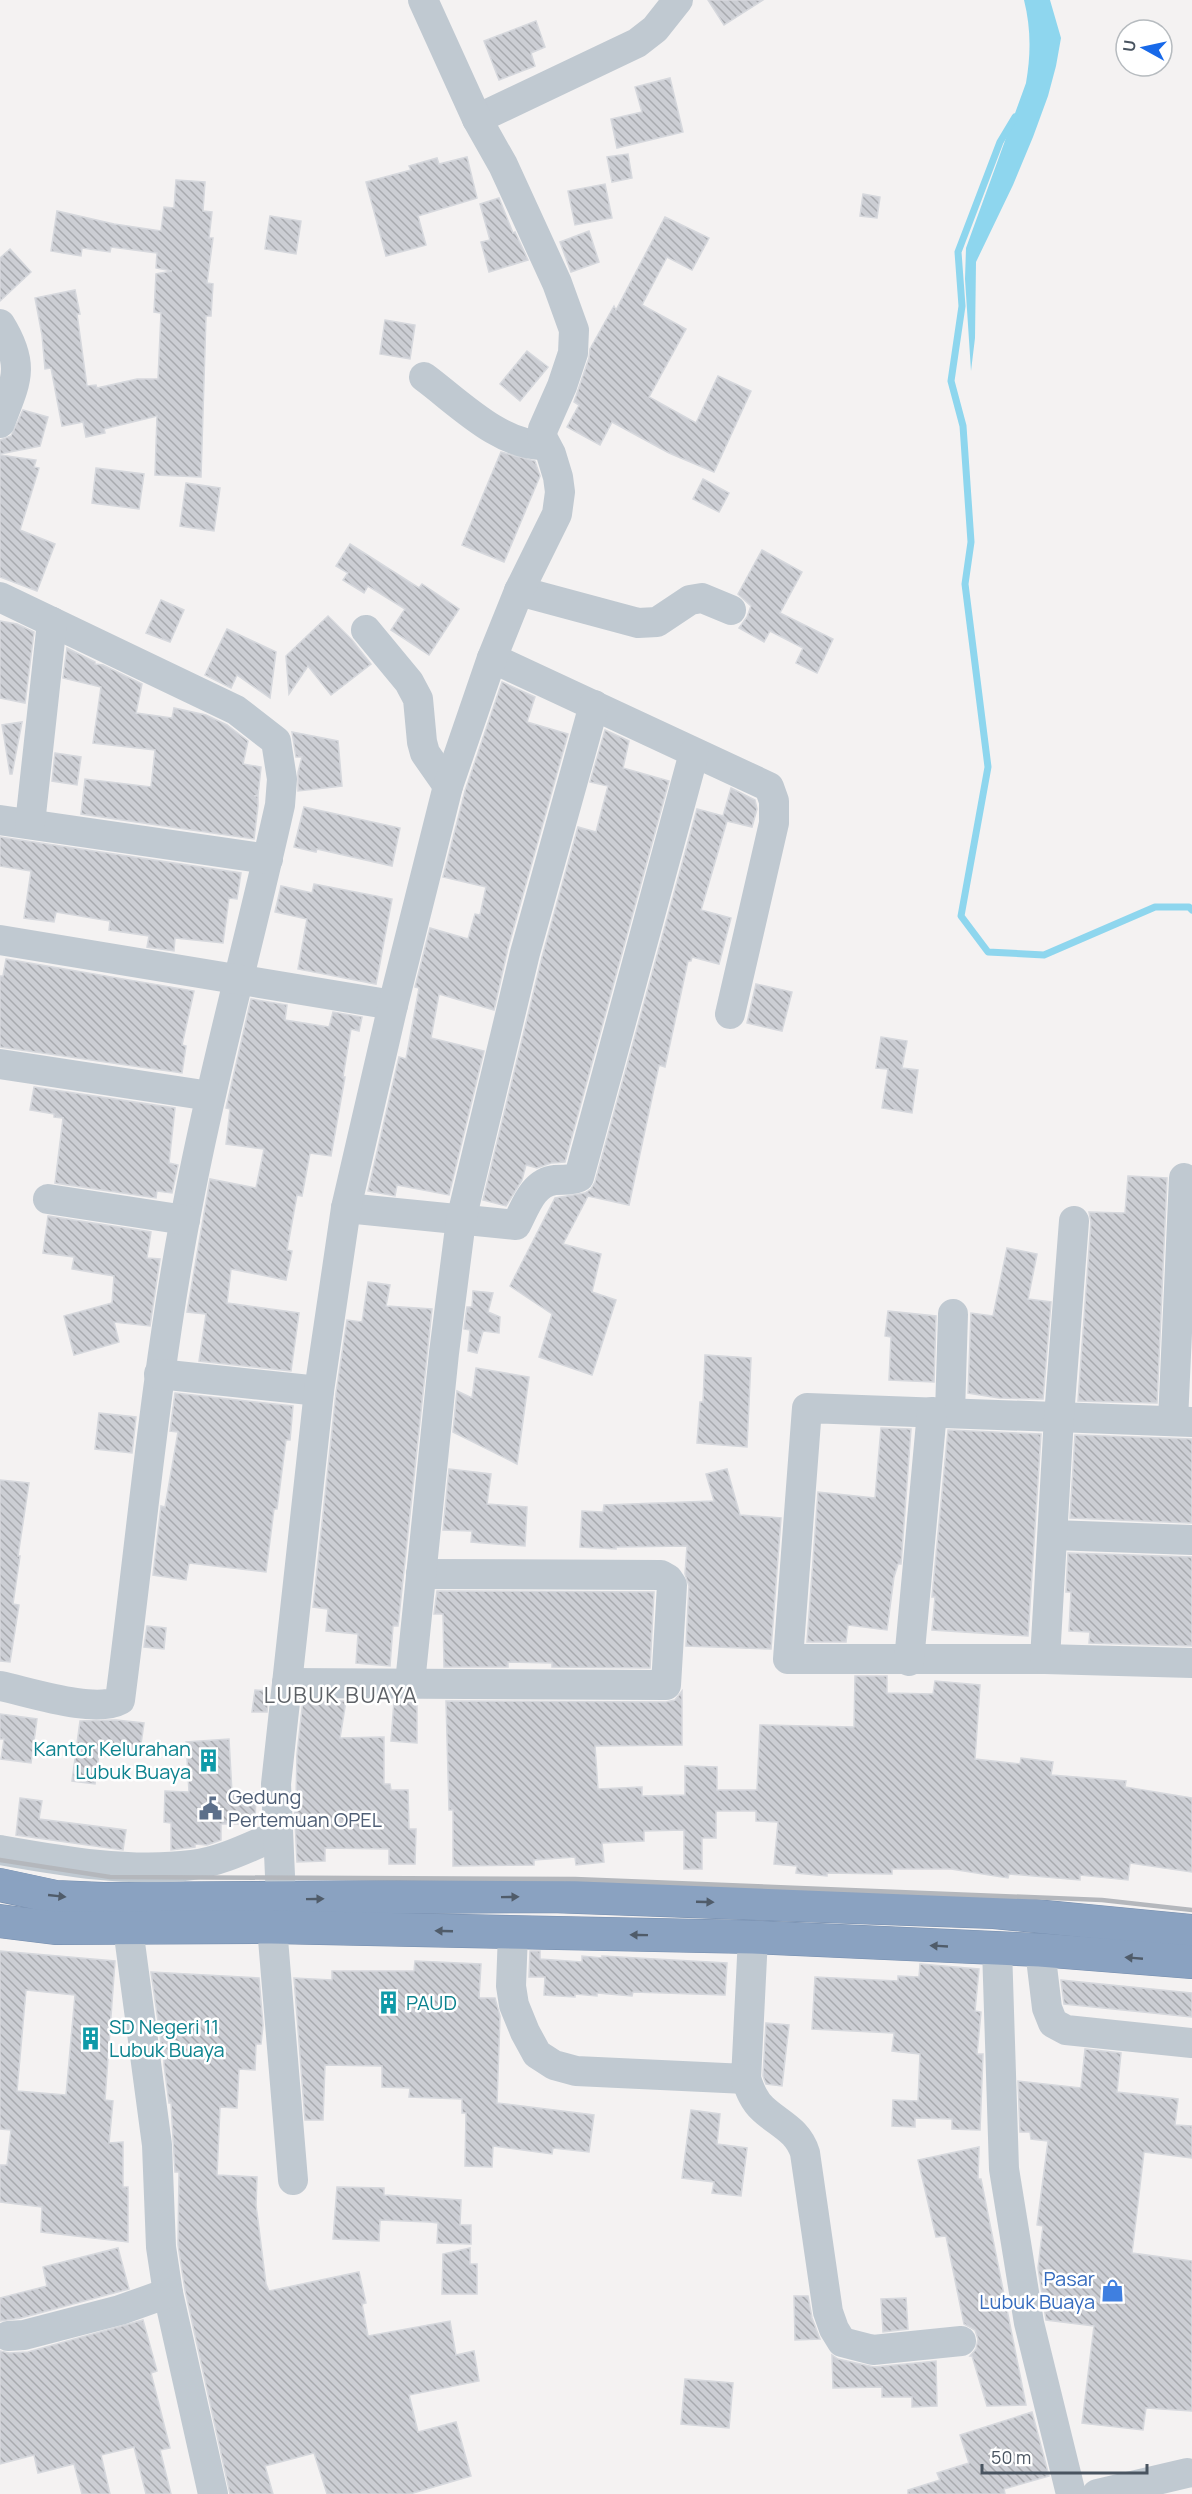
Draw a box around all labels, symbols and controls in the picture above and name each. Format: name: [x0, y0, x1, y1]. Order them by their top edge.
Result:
north arrow: [1114, 18, 1174, 78]
text: U: [1117, 39, 1141, 53]
district label: LUBUK BUAYA: [264, 1680, 418, 1710]
place label: Kantor Kelurahan Lubuk Buaya: [33, 1735, 191, 1785]
building icon: Kantor Kelurahan Lubuk Buaya: [196, 1747, 222, 1773]
place label: Gedung Pertemuan OPEL: [228, 1783, 382, 1833]
public building icon: Gedung Pertemuan OPEL: [197, 1795, 223, 1821]
one-way arrow: [48, 1891, 67, 1901]
one-way arrow: [501, 1892, 520, 1902]
one-way arrow: [306, 1894, 325, 1904]
one-way arrow: [696, 1897, 715, 1906]
one-way arrow: [435, 1927, 454, 1936]
one-way arrow: [630, 1930, 649, 1940]
one-way arrow: [930, 1941, 949, 1950]
one-way arrow: [1124, 1953, 1143, 1963]
building icon: PAUD: [375, 1989, 401, 2015]
place label: PAUD: [406, 1989, 457, 2016]
place label: SD Negeri 11 Lubuk Buaya: [109, 2013, 225, 2063]
building icon: SD Negeri 11 Lubuk Buaya: [78, 2025, 104, 2051]
place label: Pasar Lubuk Buaya: [979, 2265, 1095, 2315]
shop icon: Pasar Lubuk Buaya: [1100, 2277, 1126, 2303]
scale bar: [982, 2437, 1147, 2475]
text: 50 m: [991, 2445, 1031, 2469]

